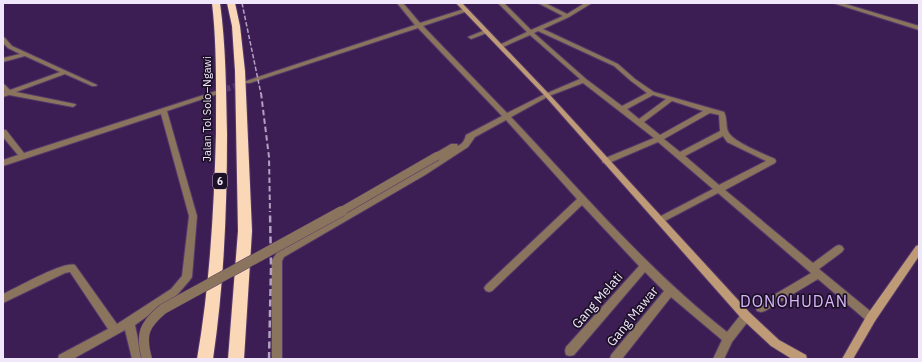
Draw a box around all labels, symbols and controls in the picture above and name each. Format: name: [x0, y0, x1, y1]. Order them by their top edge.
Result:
street label: Jalan Tol Solo–Ngawi: [200, 56, 214, 162]
road number: 6: [213, 173, 227, 189]
street label: Gang Melati: [568, 269, 627, 332]
street label: Gang Mawar: [603, 283, 662, 350]
district label: DONOHUDAN: [740, 291, 848, 311]

